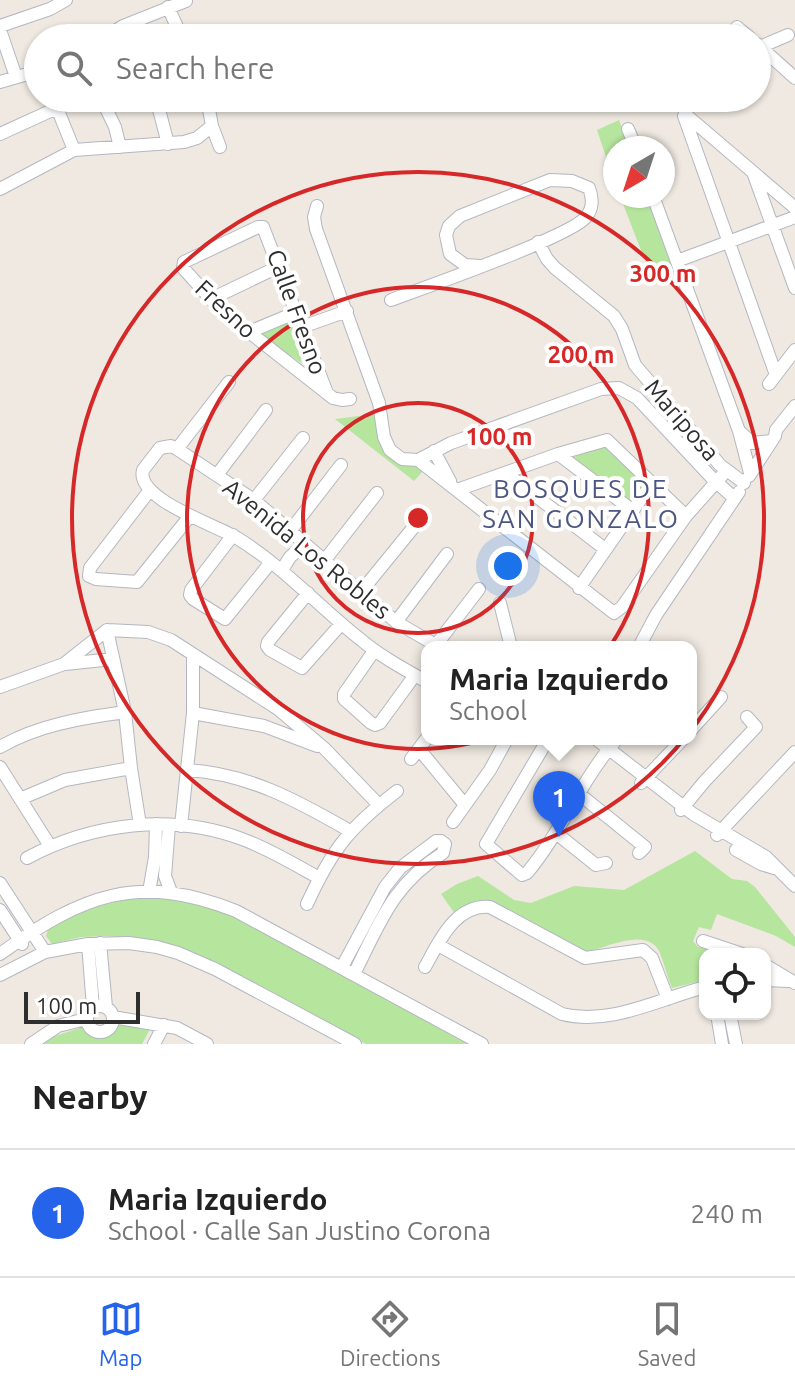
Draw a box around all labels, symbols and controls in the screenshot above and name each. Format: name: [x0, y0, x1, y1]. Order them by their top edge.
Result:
search box: [24, 24, 771, 112]
icon: search: [52, 46, 96, 90]
text: Search here: [116, 51, 275, 85]
north arrow: [603, 136, 675, 208]
street label: Calle Fresno: [262, 246, 332, 378]
text: 300 m: [630, 260, 696, 287]
street label: Fresno: [190, 274, 262, 344]
text: 200 m: [548, 341, 614, 368]
street label: Mariposa: [639, 374, 725, 466]
text: 100 m: [466, 423, 532, 450]
street label: Avenida Los Robles: [218, 473, 396, 625]
district label: BOSQUES DE SAN GONZALO: [482, 474, 680, 533]
centre of rings: [404, 504, 432, 532]
your location: [488, 546, 528, 586]
popup: [421, 641, 697, 745]
text: Maria Izquierdo: [449, 662, 669, 696]
text: School: [449, 696, 527, 725]
pin: 1: [533, 771, 585, 837]
map controls: [699, 948, 771, 1020]
button: locate: [699, 948, 771, 1020]
scale bar: [24, 988, 140, 1024]
text: 100 m: [36, 993, 97, 1018]
text: Nearby: [32, 1077, 147, 1115]
text: Maria Izquierdo: [108, 1182, 328, 1216]
text: 1: [51, 1199, 65, 1228]
text: 240 m: [691, 1199, 763, 1228]
text: School · Calle San Justino Corona: [108, 1216, 491, 1245]
tab: Map: [99, 1297, 143, 1370]
tab: Directions: [340, 1297, 440, 1370]
tab: Saved: [638, 1297, 696, 1370]

